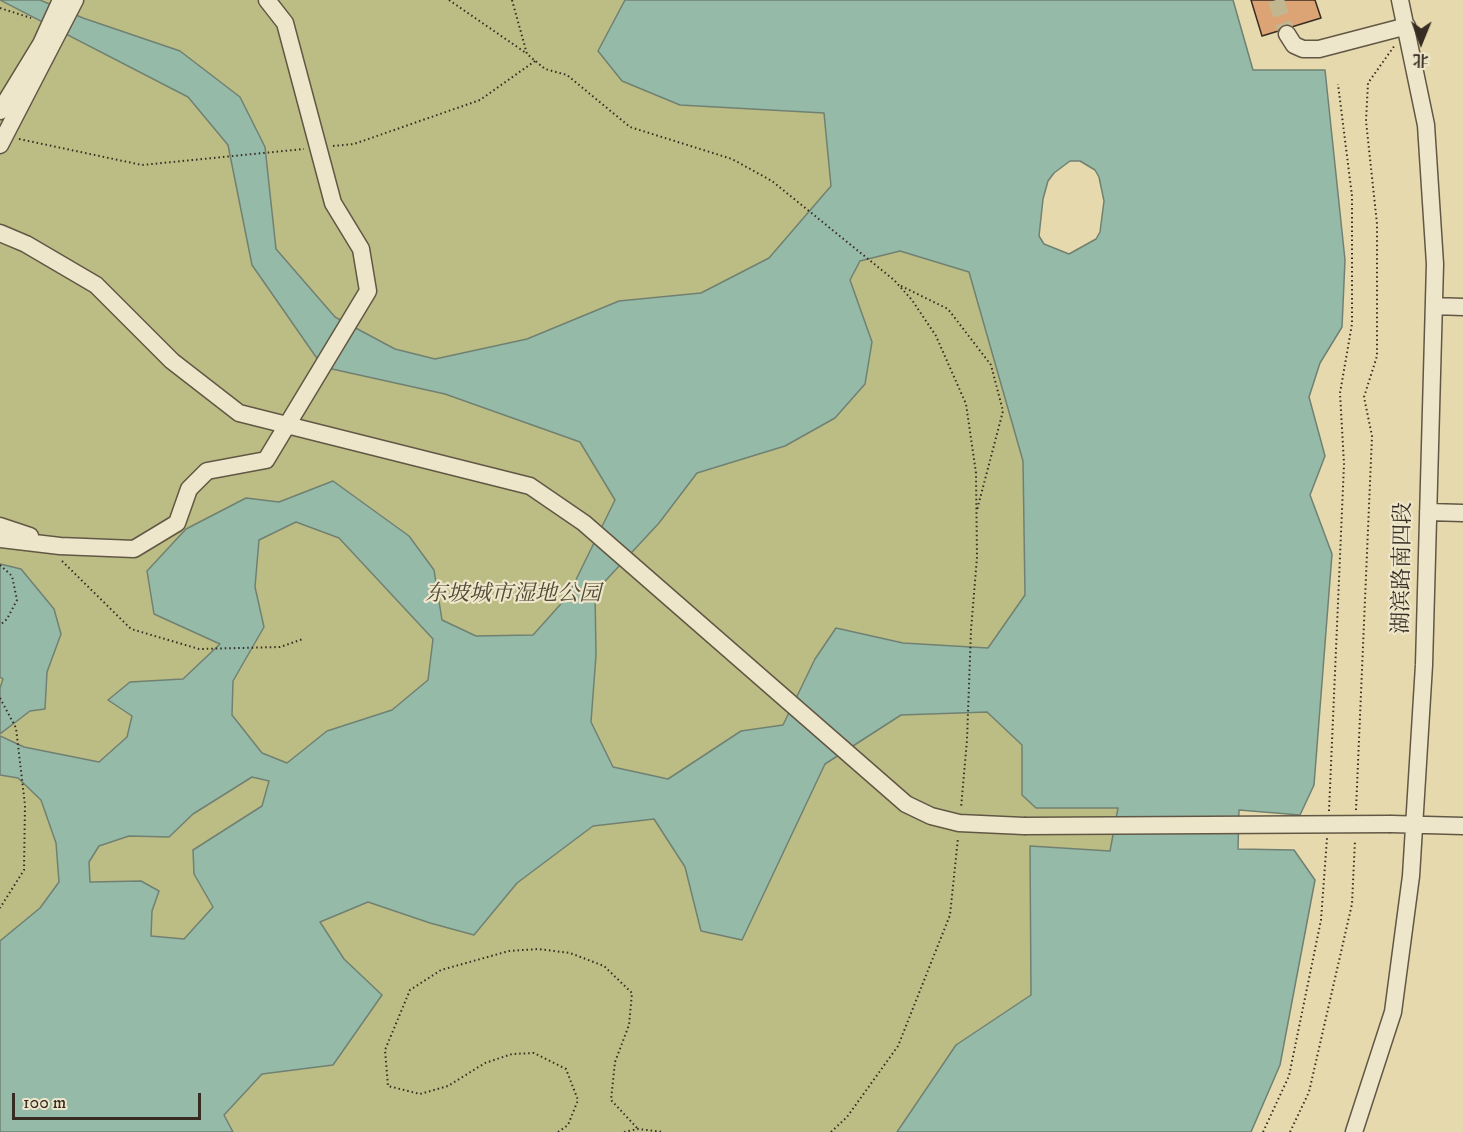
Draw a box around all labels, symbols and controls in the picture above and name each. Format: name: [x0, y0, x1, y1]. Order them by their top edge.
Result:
north arrow: [1391, 12, 1451, 72]
text: 北: [1413, 50, 1429, 70]
street label: 湖滨路南四段: [1390, 502, 1418, 634]
park label: 东坡城市湿地公园: [425, 582, 601, 608]
scale bar: [15, 1081, 204, 1119]
text: 100 m: [23, 1092, 66, 1114]

